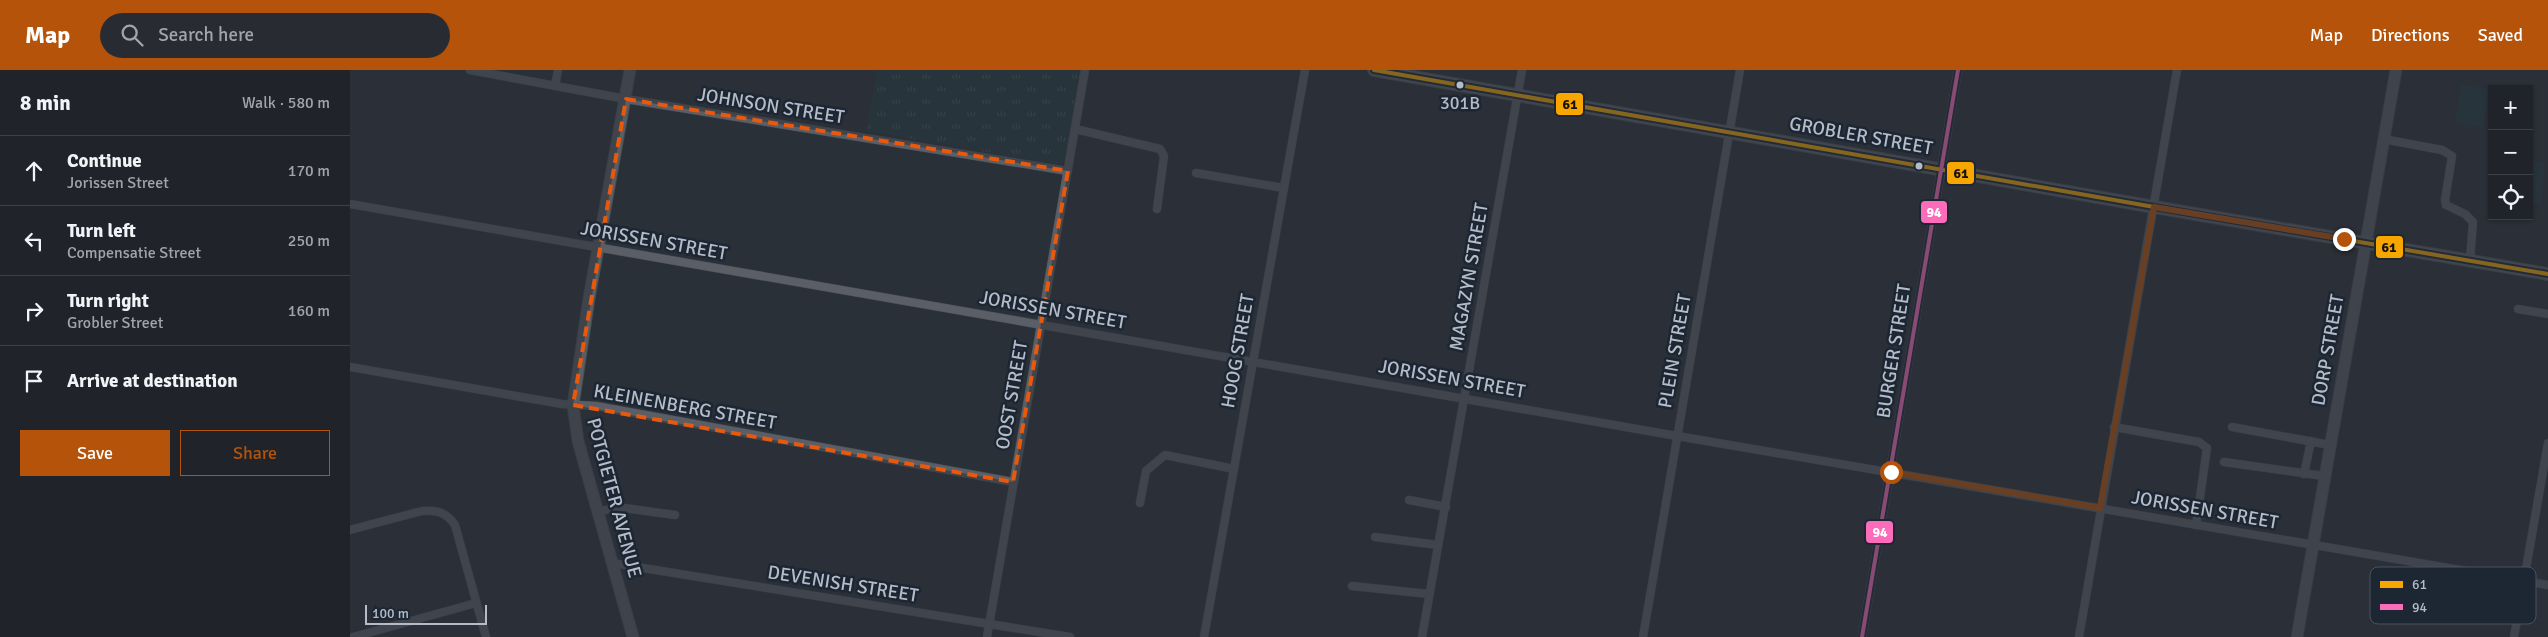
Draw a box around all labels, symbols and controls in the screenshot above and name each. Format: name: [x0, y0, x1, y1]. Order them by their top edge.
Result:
search box: [100, 13, 450, 58]
text: Map: [25, 20, 70, 50]
icon: search: [118, 21, 146, 49]
text: Search here: [158, 23, 254, 47]
text: Map: [2310, 24, 2343, 46]
text: Directions: [2371, 24, 2450, 46]
text: Saved: [2478, 24, 2523, 46]
marker: 301B: [1455, 80, 1465, 90]
street label: JOHNSON STREET: [696, 83, 847, 130]
map controls: [2488, 85, 2533, 220]
button: +: [2488, 85, 2533, 130]
text: 8 min: [20, 90, 71, 116]
place label: 301B: [1440, 92, 1480, 114]
line badge: 61: [1555, 92, 1584, 116]
text: Walk · 580 m: [242, 93, 330, 113]
text: 61: [1562, 96, 1578, 113]
street label: GROBLER STREET: [1787, 112, 1935, 161]
button: −: [2488, 130, 2533, 175]
text: Continue: [67, 149, 142, 173]
icon: ahead: [20, 157, 48, 185]
text: 170 m: [288, 161, 330, 181]
unlabelled marker: [1914, 161, 1924, 171]
line badge: 61: [1946, 161, 1975, 185]
text: 61: [1953, 165, 1969, 182]
text: Jorissen Street: [67, 173, 169, 193]
button: locate: [2488, 175, 2533, 220]
line badge: 94: [1920, 200, 1948, 224]
street label: MAGAZYN STREET: [1444, 201, 1494, 353]
text: 94: [1926, 204, 1942, 221]
street label: JORISSEN STREET: [579, 216, 730, 266]
text: Turn left: [67, 219, 136, 243]
icon: left: [20, 227, 48, 255]
route end: [2333, 228, 2356, 251]
text: 250 m: [288, 231, 330, 251]
line badge: 61: [2375, 235, 2404, 259]
text: 61: [2381, 239, 2397, 256]
text: Compensatie Street: [67, 243, 201, 263]
street label: BURGER STREET: [1872, 282, 1917, 420]
street label: JORISSEN STREET: [978, 285, 1129, 335]
text: Turn right: [67, 289, 149, 313]
street label: HOOG STREET: [1216, 291, 1260, 410]
street label: PLEIN STREET: [1653, 291, 1697, 410]
street label: DORP STREET: [2306, 292, 2350, 408]
icon: right: [20, 297, 48, 325]
text: 160 m: [288, 301, 330, 321]
text: Grobler Street: [67, 313, 163, 333]
street label: OOST STREET: [991, 338, 1034, 451]
street label: JORISSEN STREET: [1377, 354, 1528, 404]
icon: arrive: [20, 367, 48, 395]
text: Arrive at destination: [67, 369, 238, 393]
street label: KLEINENBERG STREET: [592, 379, 779, 435]
street label: POTGIETER AVENUE: [581, 415, 647, 581]
button: Save: [20, 430, 170, 476]
button: Share: [180, 430, 330, 476]
route start: [1880, 461, 1903, 484]
street label: JORISSEN STREET: [2130, 485, 2281, 535]
line badge: 94: [1865, 520, 1894, 544]
text: 94: [1872, 524, 1888, 541]
street label: DEVENISH STREET: [766, 560, 921, 608]
legend: [2370, 567, 2536, 624]
text: 61: [2412, 576, 2427, 593]
text: 94: [2412, 599, 2428, 616]
scale bar: [365, 602, 488, 625]
text: 100 m: [372, 605, 409, 622]

